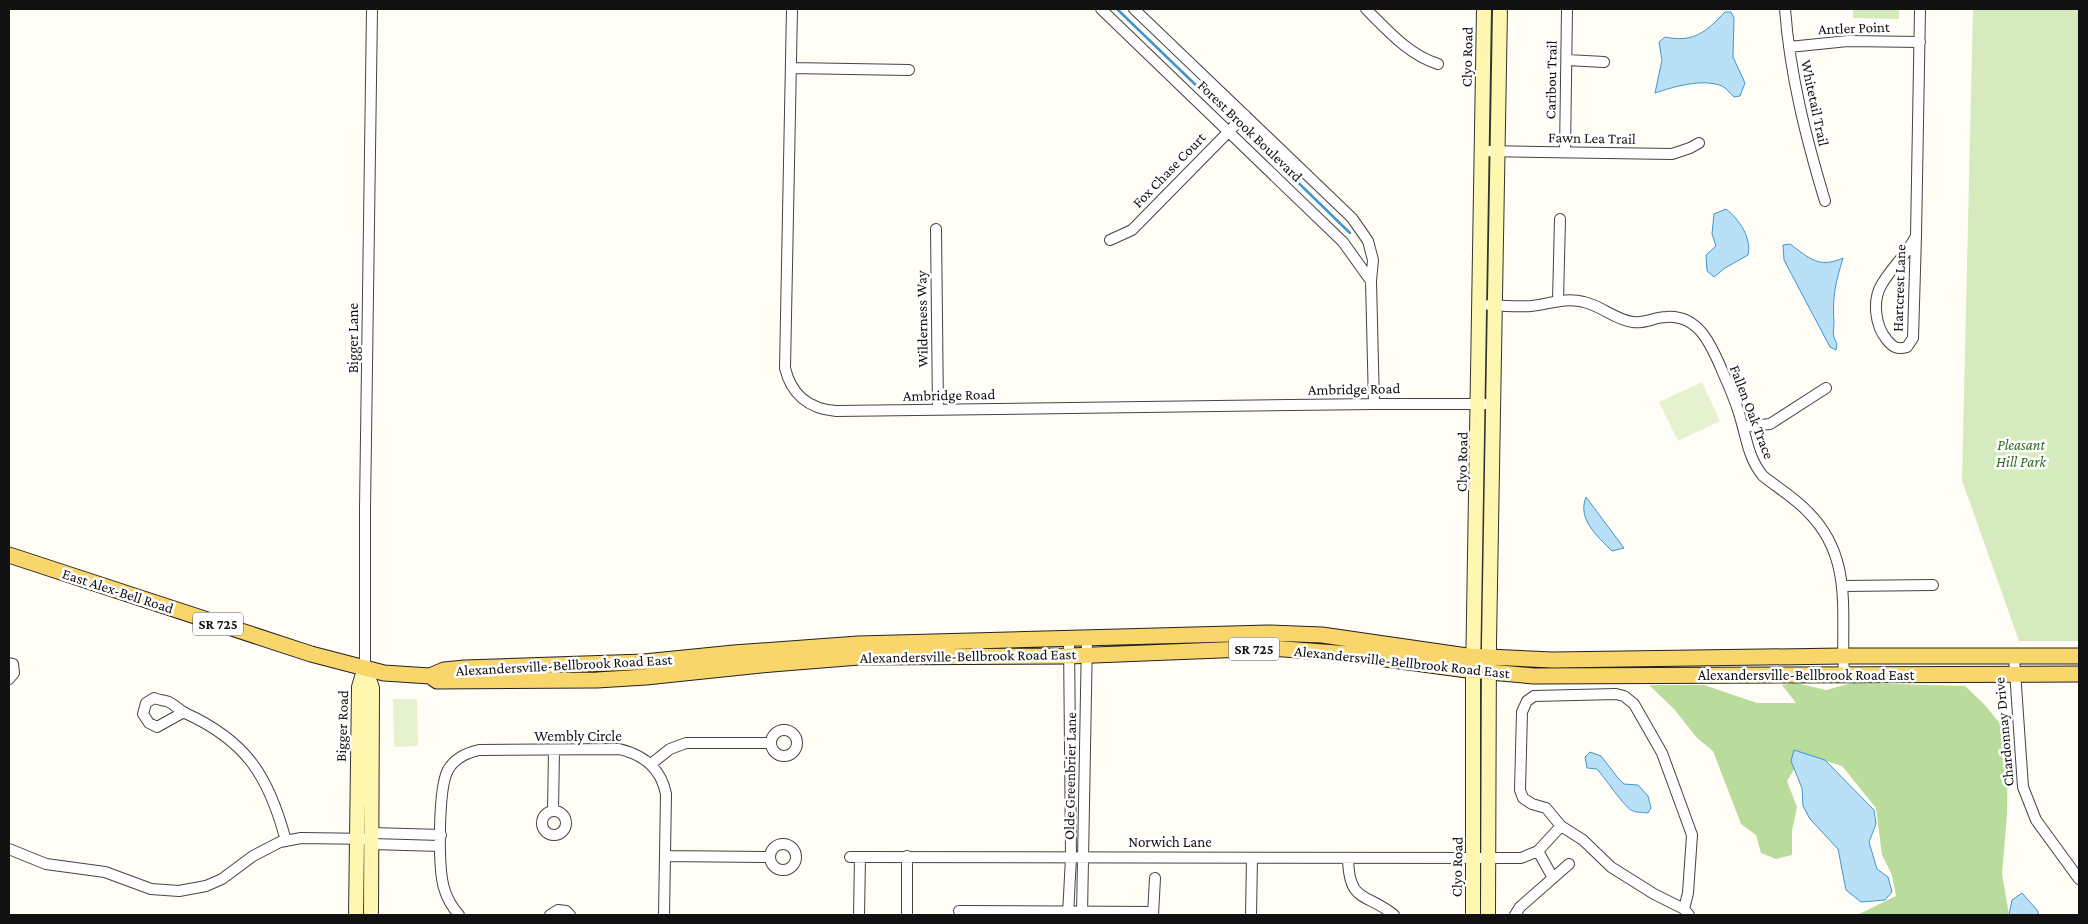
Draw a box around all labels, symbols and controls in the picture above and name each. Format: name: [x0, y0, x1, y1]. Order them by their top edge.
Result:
street label: Antler Point: [1818, 19, 1891, 37]
street label: Clyo Road: [1458, 27, 1477, 87]
street label: Caribou Trail: [1542, 40, 1560, 120]
street label: Whitetail Trail: [1798, 58, 1832, 148]
street label: Forest Brook Boulevard: [1195, 77, 1305, 185]
street label: Fox Chase Court: [1129, 129, 1209, 211]
street label: Fawn Lea Trail: [1548, 129, 1636, 147]
street label: Hartcrest Lane: [1889, 244, 1909, 332]
street label: Wilderness Way: [913, 270, 932, 368]
street label: Bigger Lane: [345, 302, 362, 373]
street label: Fallen Oak Trace: [1727, 363, 1777, 462]
street label: Ambridge Road: [1308, 380, 1400, 399]
street label: Ambridge Road: [903, 386, 995, 405]
street label: Clyo Road: [1453, 432, 1472, 492]
park label: Pleasant Hill Park: [1996, 437, 2047, 470]
street label: East Alex-Bell Road: [60, 565, 176, 617]
road number: SR 725: [193, 612, 243, 636]
road number: SR 725: [1229, 638, 1279, 661]
street label: Alexandersville-Bellbrook Road East: [1293, 643, 1512, 681]
street label: Alexandersville-Bellbrook Road East: [860, 646, 1078, 666]
street label: Alexandersville-Bellbrook Road East: [455, 651, 674, 679]
street label: Alexandersville-Bellbrook Road East: [1698, 667, 1915, 683]
street label: Chardonnay Drive: [1991, 676, 2018, 787]
street label: Bigger Road: [333, 690, 352, 762]
street label: Olde Greenbrier Lane: [1061, 712, 1079, 840]
street label: Wembly Circle: [534, 728, 622, 745]
street label: Norwich Lane: [1128, 834, 1212, 850]
street label: Clyo Road: [1448, 837, 1467, 897]

